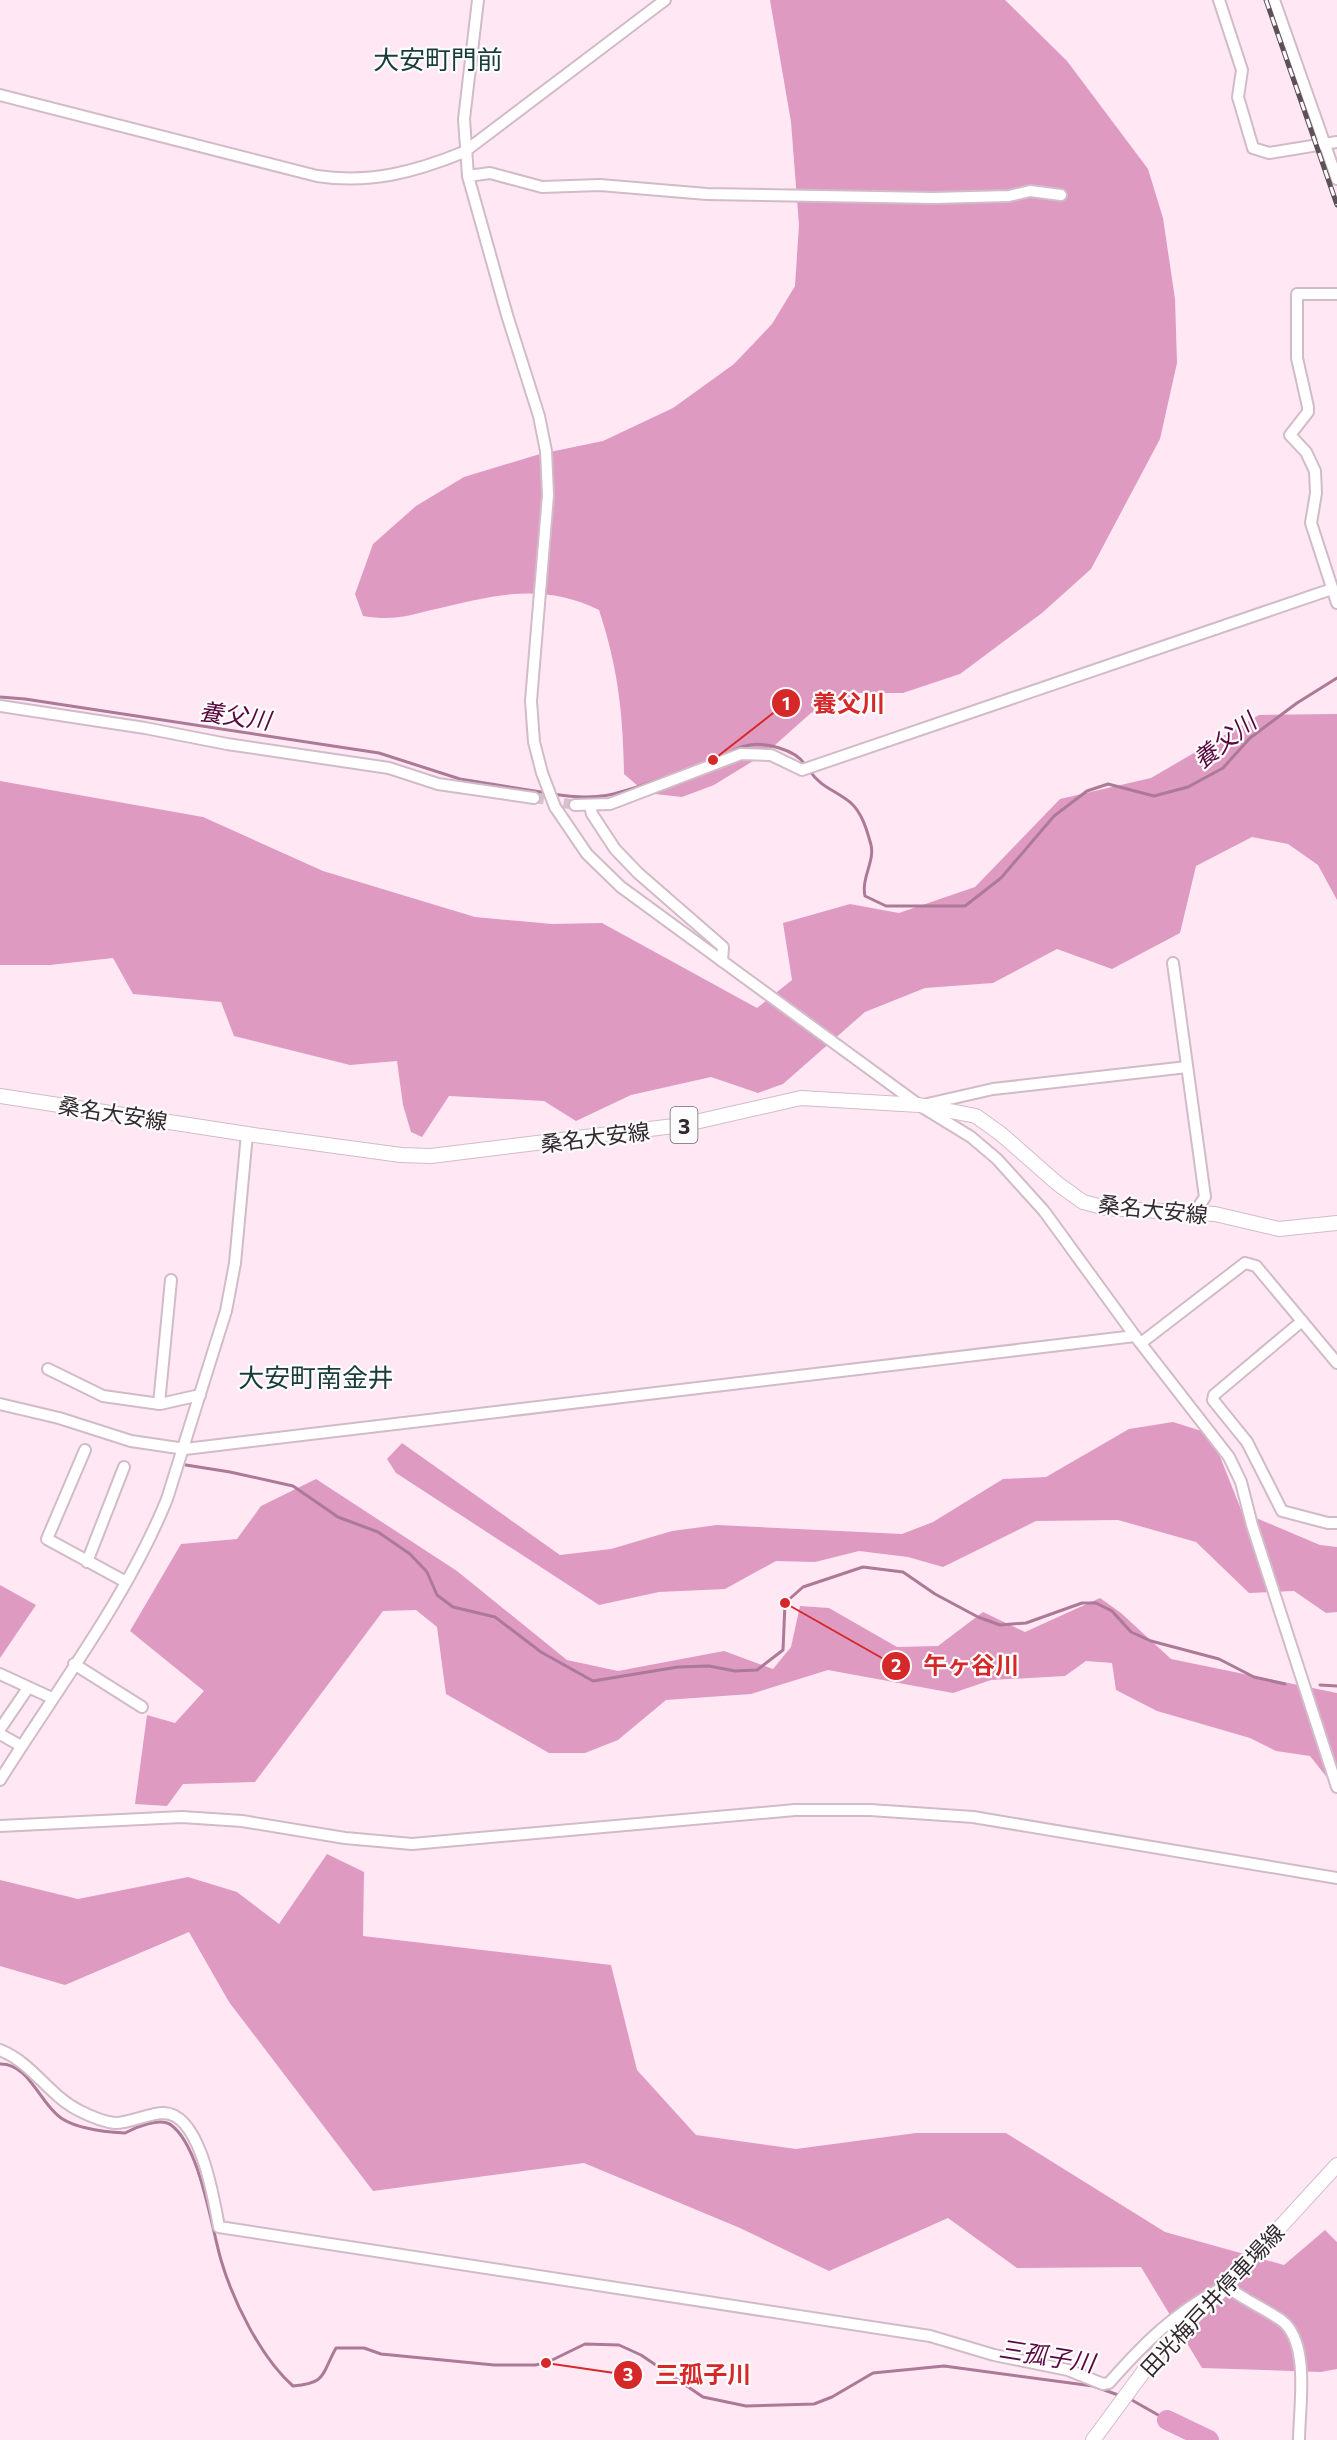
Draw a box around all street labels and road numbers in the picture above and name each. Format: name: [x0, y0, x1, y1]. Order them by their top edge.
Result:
street label: 桑名大安線: [57, 1091, 169, 1135]
road number: 3: [670, 1107, 698, 1143]
street label: 桑名大安線: [539, 1117, 651, 1157]
street label: 桑名大安線: [1097, 1190, 1209, 1228]
street label: 田光梅戸井停車場線: [1135, 2218, 1289, 2382]

